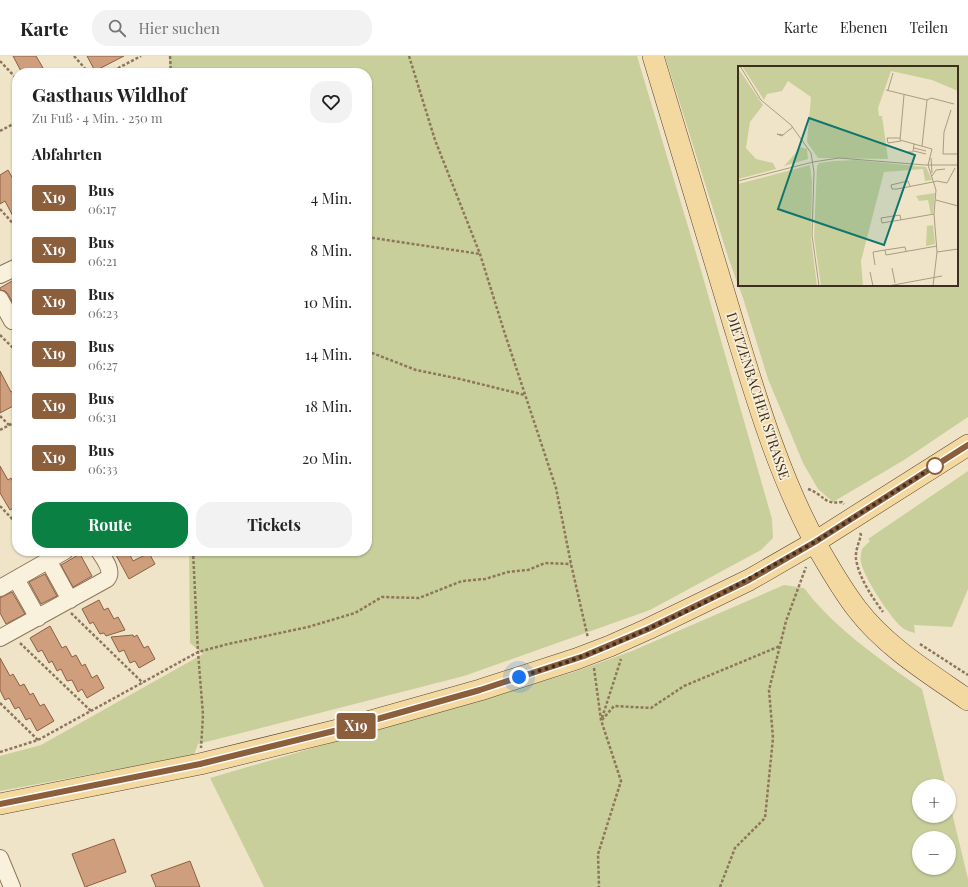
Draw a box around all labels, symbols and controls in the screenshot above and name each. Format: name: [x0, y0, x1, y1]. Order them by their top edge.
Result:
search box: [92, 10, 372, 46]
text: Karte: [20, 15, 68, 41]
icon: search: [106, 17, 128, 39]
text: Hier suchen: [138, 18, 220, 38]
text: Karte: [784, 18, 818, 37]
text: Ebenen: [840, 18, 887, 37]
text: Teilen: [909, 18, 948, 37]
inset map: [738, 66, 958, 286]
text: Gasthaus Wildhof: [32, 81, 187, 107]
button: heart: [310, 81, 352, 123]
text: Zu Fuß · 4 Min. · 250 m: [32, 109, 163, 126]
text: Abfahrten: [32, 144, 102, 164]
text: Bus: [88, 180, 114, 200]
text: X19: [43, 188, 65, 207]
text: 4 Min.: [311, 188, 352, 208]
text: 06:17: [88, 200, 116, 217]
text: Bus: [88, 232, 114, 252]
text: X19: [43, 240, 65, 259]
text: 8 Min.: [310, 240, 352, 260]
text: 06:21: [88, 252, 117, 269]
text: Bus: [88, 284, 114, 304]
text: X19: [43, 292, 65, 311]
text: 10 Min.: [304, 292, 352, 312]
text: 06:23: [88, 304, 118, 321]
street label: DIETZENBACHER STRASSE: [722, 310, 795, 482]
text: Bus: [88, 336, 114, 356]
text: X19: [43, 344, 65, 363]
text: 14 Min.: [305, 344, 352, 364]
text: 06:27: [88, 356, 117, 373]
text: Bus: [88, 388, 114, 408]
text: X19: [43, 396, 65, 415]
text: 18 Min.: [305, 396, 352, 416]
text: 06:31: [88, 408, 117, 425]
text: Bus: [88, 440, 114, 460]
text: X19: [43, 448, 65, 467]
text: 20 Min.: [302, 448, 352, 468]
unlabelled marker: [926, 457, 944, 475]
text: 06:33: [88, 460, 118, 477]
button: Route: [32, 502, 188, 548]
button: Tickets: [196, 502, 352, 548]
your location: [509, 667, 529, 687]
line badge: X19: [333, 713, 379, 739]
text: X19: [345, 716, 367, 735]
map controls: [912, 779, 956, 875]
button: +: [912, 779, 956, 823]
button: −: [912, 831, 956, 875]

